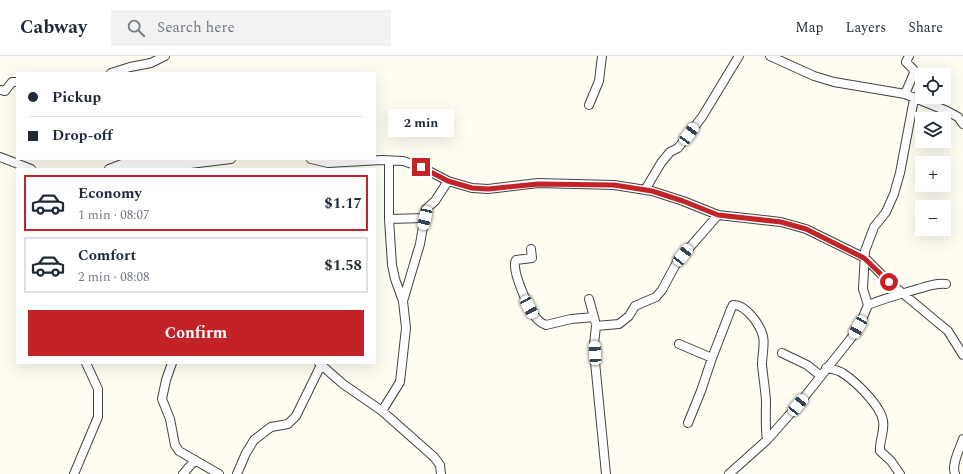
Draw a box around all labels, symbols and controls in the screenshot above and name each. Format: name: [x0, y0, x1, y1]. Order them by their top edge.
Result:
search box: [111, 10, 391, 46]
text: Cabway: [20, 13, 87, 42]
text: Search here: [157, 16, 235, 39]
icon: search: [125, 17, 147, 39]
text: Map: [795, 17, 824, 38]
text: Layers: [846, 17, 886, 38]
text: Share: [908, 17, 943, 38]
map controls: [915, 68, 951, 236]
button: locate: [915, 68, 951, 104]
text: Pickup: [52, 86, 101, 109]
callout: 2 min: [388, 109, 454, 137]
button: layers: [915, 112, 951, 148]
text: 2 min: [404, 113, 438, 133]
car: [677, 121, 701, 147]
text: Drop-off: [52, 124, 113, 147]
button: +: [915, 156, 951, 192]
route end: [412, 158, 430, 176]
text: Economy: [78, 182, 142, 205]
icon: car: [30, 185, 66, 221]
text: $1.17: [324, 192, 362, 215]
button: −: [915, 200, 951, 236]
text: 1 min · 08:07: [78, 205, 150, 225]
car: [416, 205, 434, 231]
car: [671, 242, 695, 268]
text: Comfort: [78, 244, 136, 267]
icon: car: [30, 247, 66, 283]
text: $1.58: [324, 254, 362, 277]
text: 2 min · 08:08: [78, 267, 150, 287]
route start: [880, 273, 898, 291]
car: [518, 294, 540, 320]
button: Confirm: [28, 310, 364, 356]
car: [847, 314, 869, 340]
car: [588, 341, 602, 365]
car: [786, 392, 810, 418]

